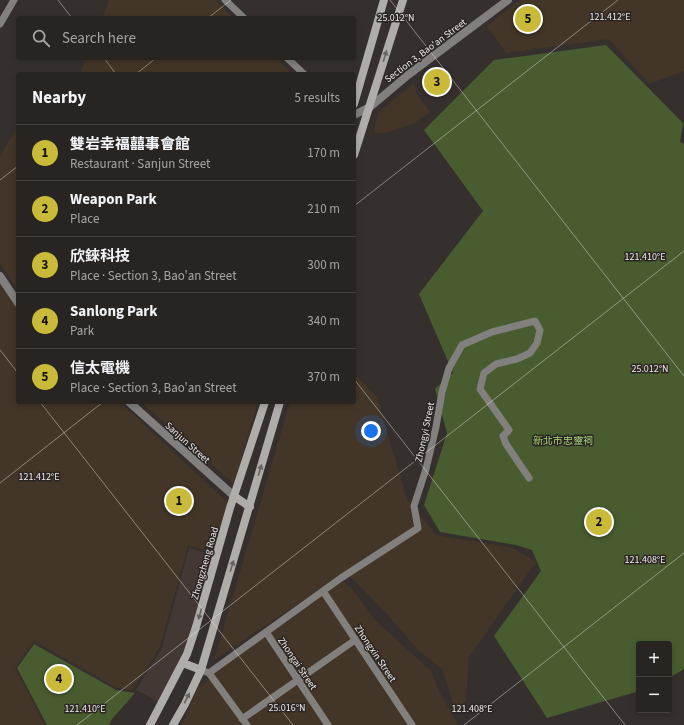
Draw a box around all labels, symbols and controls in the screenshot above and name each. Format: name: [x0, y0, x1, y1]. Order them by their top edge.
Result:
pin: 5: [515, 4, 541, 34]
text: 121.412°E: [590, 10, 630, 24]
text: 25.012°N: [377, 11, 415, 25]
street label: Section 3, Bao'an Street: [382, 15, 468, 85]
search box: [16, 16, 356, 60]
icon: search: [30, 27, 52, 49]
text: Search here: [62, 28, 136, 49]
one-way arrow: [383, 50, 389, 62]
pin: 3: [424, 67, 450, 97]
text: Nearby: [32, 86, 86, 110]
text: 5 results: [295, 89, 340, 107]
text: 雙岩幸福囍事會館: [70, 134, 190, 155]
text: 1: [42, 144, 48, 162]
text: 170 m: [307, 144, 340, 162]
text: Restaurant · Sanjun Street: [70, 155, 211, 173]
text: Weapon Park: [70, 189, 157, 210]
text: 2: [42, 200, 48, 218]
text: 210 m: [307, 200, 340, 218]
text: Place: [70, 210, 99, 228]
text: 欣錸科技: [70, 246, 130, 267]
text: 121.410°E: [625, 250, 665, 264]
text: 3: [42, 256, 48, 274]
text: 300 m: [307, 256, 340, 274]
text: Place · Section 3, Bao'an Street: [70, 267, 237, 285]
text: Sanlong Park: [70, 301, 158, 322]
text: 4: [42, 312, 48, 330]
text: 340 m: [307, 312, 340, 330]
text: Park: [70, 322, 94, 340]
text: 信太電機: [70, 358, 130, 379]
text: 25.012°N: [631, 362, 669, 376]
text: 5: [42, 368, 48, 386]
text: 370 m: [307, 368, 340, 386]
text: Place · Section 3, Bao'an Street: [70, 379, 237, 397]
street label: Zhongyi Street: [412, 400, 438, 464]
street label: Sanjun Street: [162, 419, 213, 467]
your location: [361, 421, 381, 441]
park label: 新北市忠靈祠: [533, 434, 593, 448]
one-way arrow: [257, 464, 263, 476]
text: 121.412°E: [19, 470, 59, 484]
pin: 1: [166, 486, 192, 516]
pin: 2: [586, 507, 612, 537]
street label: Zhongzheng Road: [188, 525, 222, 601]
text: 121.408°E: [625, 553, 665, 567]
one-way arrow: [229, 560, 235, 572]
one-way arrow: [197, 608, 203, 620]
street label: Zhongxin Street: [351, 622, 400, 685]
street label: Zhongai Street: [274, 634, 320, 693]
map controls: [636, 641, 672, 713]
button: +: [636, 641, 672, 677]
pin: 4: [46, 664, 72, 694]
button: −: [636, 677, 672, 713]
one-way arrow: [184, 692, 190, 704]
text: 25.016°N: [268, 701, 306, 715]
text: 121.410°E: [65, 702, 105, 716]
text: 121.408°E: [452, 702, 492, 716]

